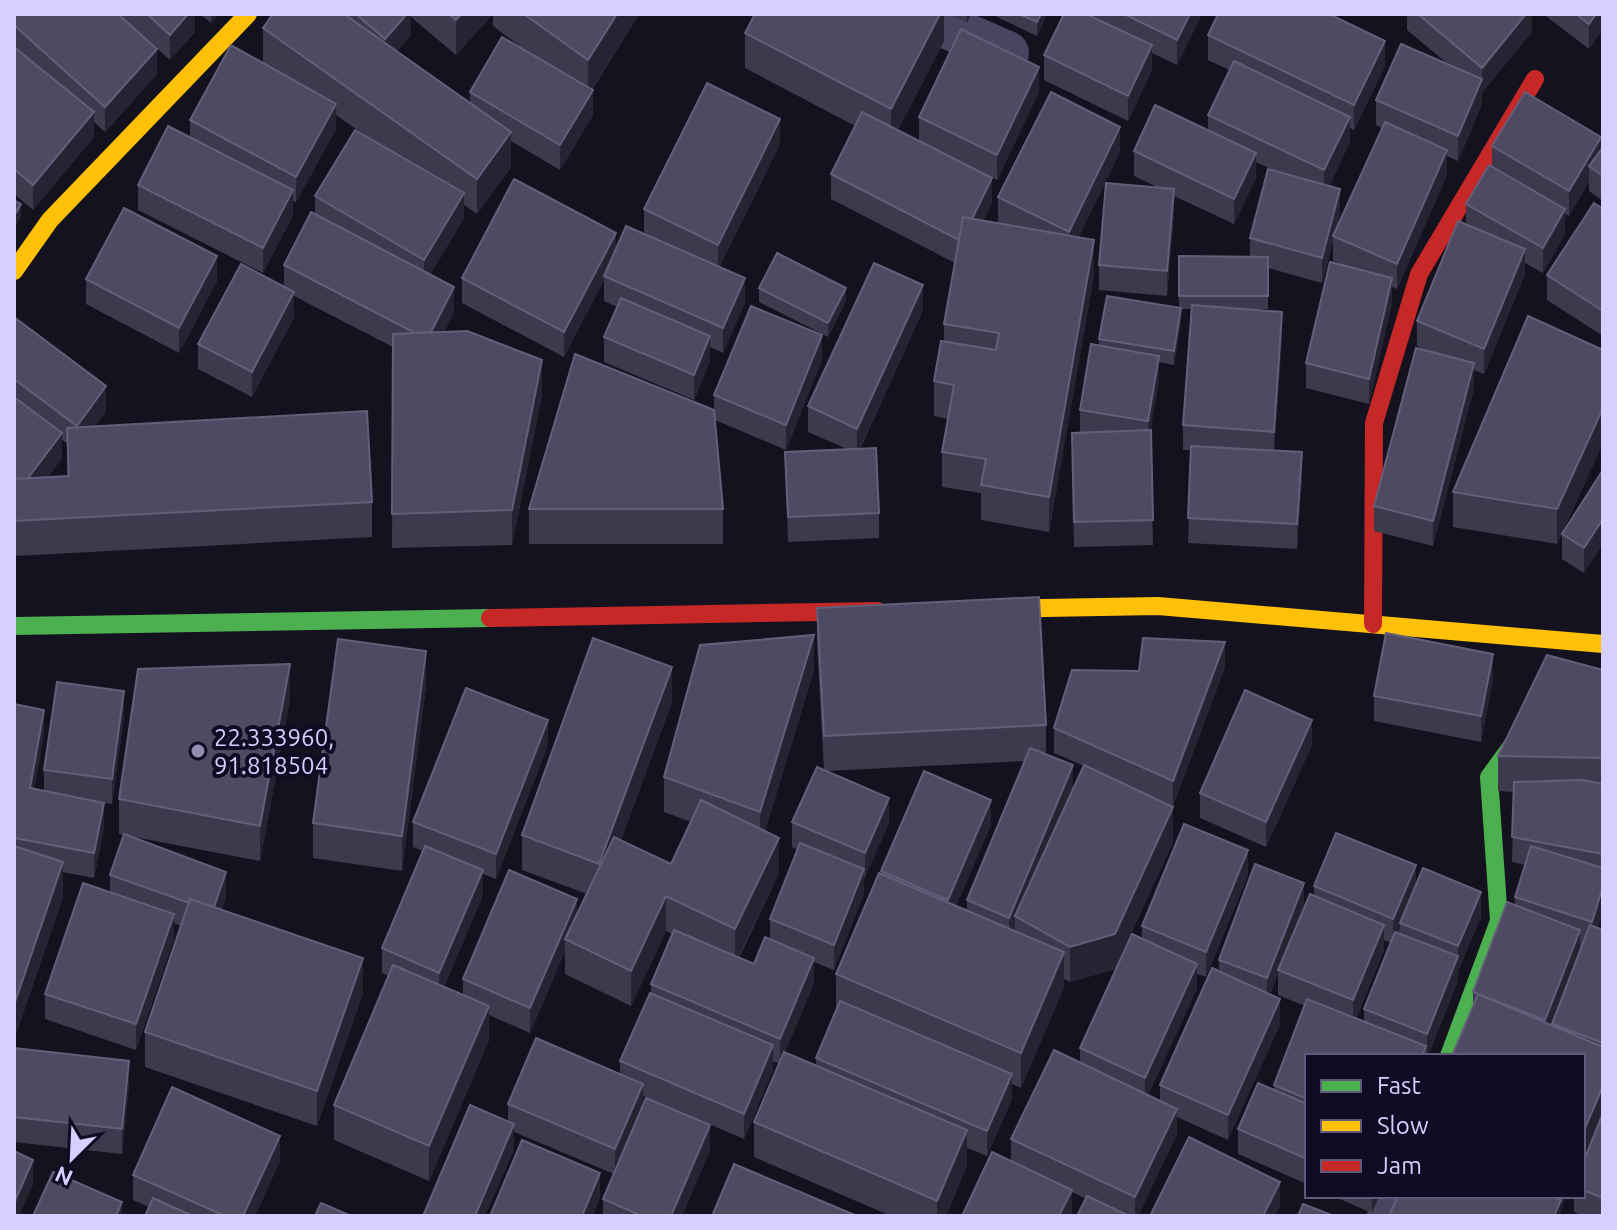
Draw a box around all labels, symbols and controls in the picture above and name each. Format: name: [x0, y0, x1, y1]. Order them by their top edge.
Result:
place label: 22.333960, 91.818504: [214, 724, 334, 779]
marker: 22.333960, 91.818504: [189, 742, 207, 760]
legend: [1305, 1054, 1585, 1198]
text: Fast: [1377, 1072, 1421, 1099]
text: Slow: [1377, 1112, 1429, 1139]
north arrow: [32, 1118, 112, 1198]
text: Jam: [1377, 1152, 1422, 1179]
text: N: [51, 1162, 76, 1191]

